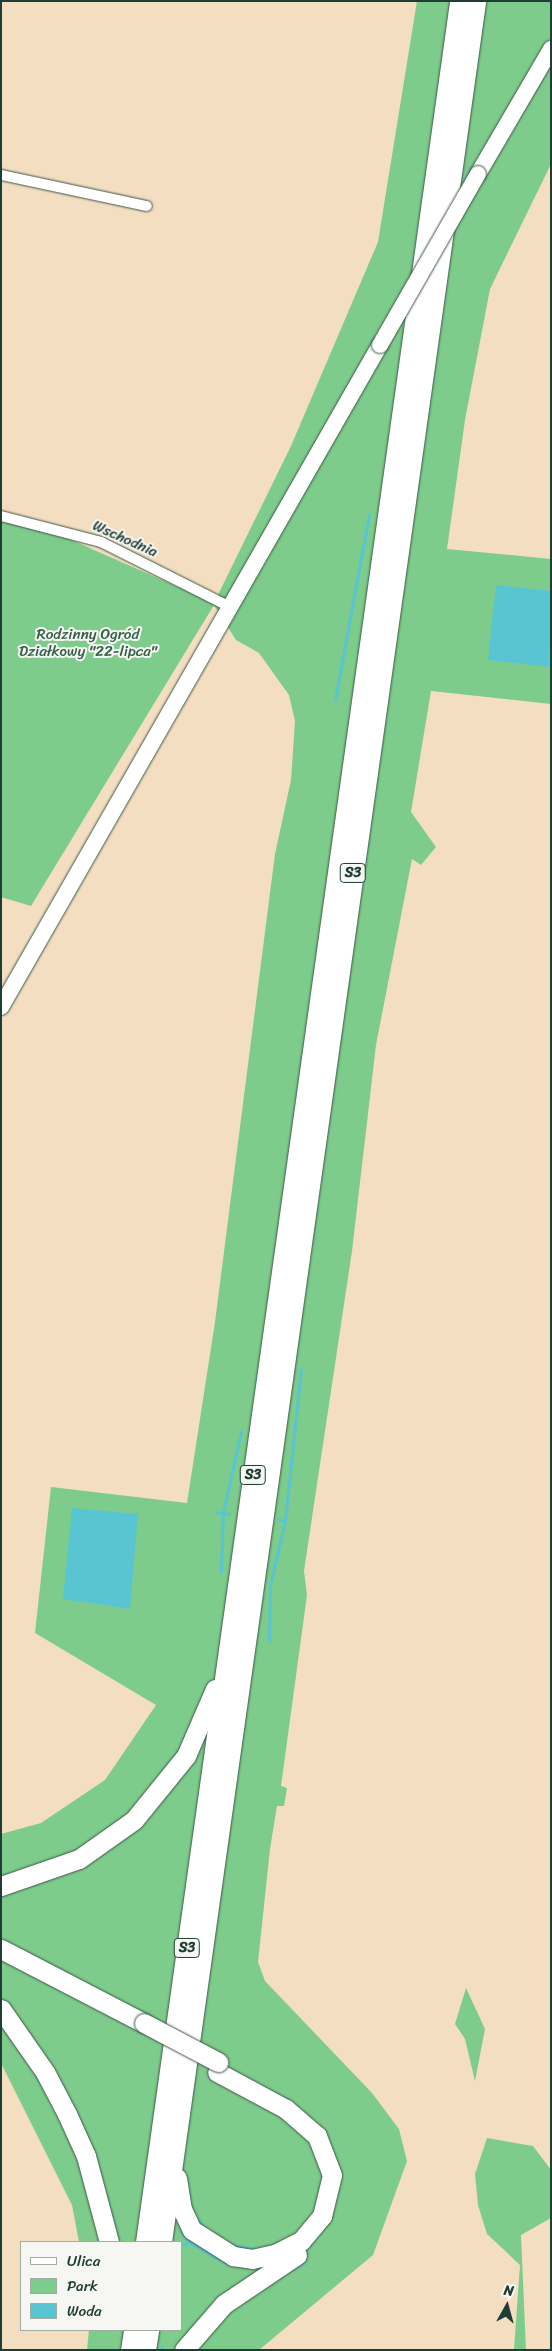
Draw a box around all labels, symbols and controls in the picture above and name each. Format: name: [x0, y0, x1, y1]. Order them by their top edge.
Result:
street label: Wschodnia: [90, 517, 160, 561]
park label: Rodzinny Ogród Działkowy "22-lipca": [19, 625, 157, 660]
road number: S3: [339, 861, 367, 884]
road number: S3: [239, 1464, 267, 1486]
road number: S3: [173, 1936, 201, 1960]
legend: [20, 2241, 182, 2331]
text: Ulica: [67, 2248, 100, 2274]
text: Park: [67, 2273, 98, 2299]
text: N: [503, 2278, 515, 2304]
north arrow: [482, 2281, 532, 2331]
text: Woda: [67, 2298, 102, 2324]

